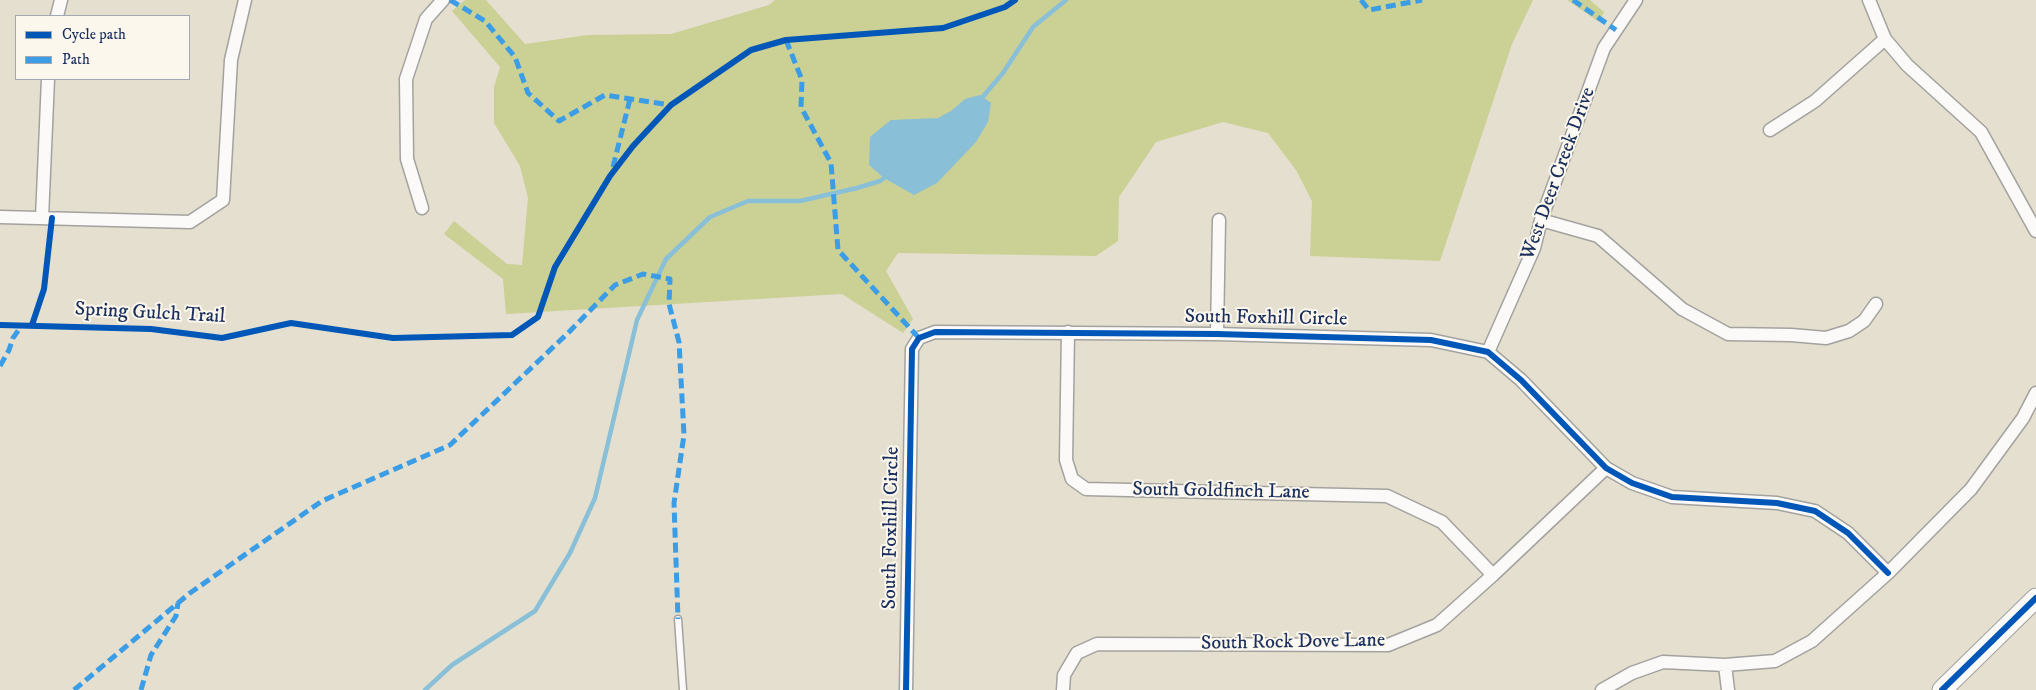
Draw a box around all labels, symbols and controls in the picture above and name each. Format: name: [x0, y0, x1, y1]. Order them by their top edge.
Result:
legend: [15, 15, 190, 80]
text: Cycle path: [62, 25, 126, 44]
text: Path: [62, 50, 90, 69]
street label: West Deer Creek Drive: [1517, 84, 1601, 264]
street label: Spring Gulch Trail: [74, 298, 226, 330]
street label: South Foxhill Circle: [1184, 306, 1348, 332]
street label: South Foxhill Circle: [879, 446, 905, 610]
street label: South Goldfinch Lane: [1132, 478, 1310, 506]
street label: South Rock Dove Lane: [1201, 629, 1385, 657]

